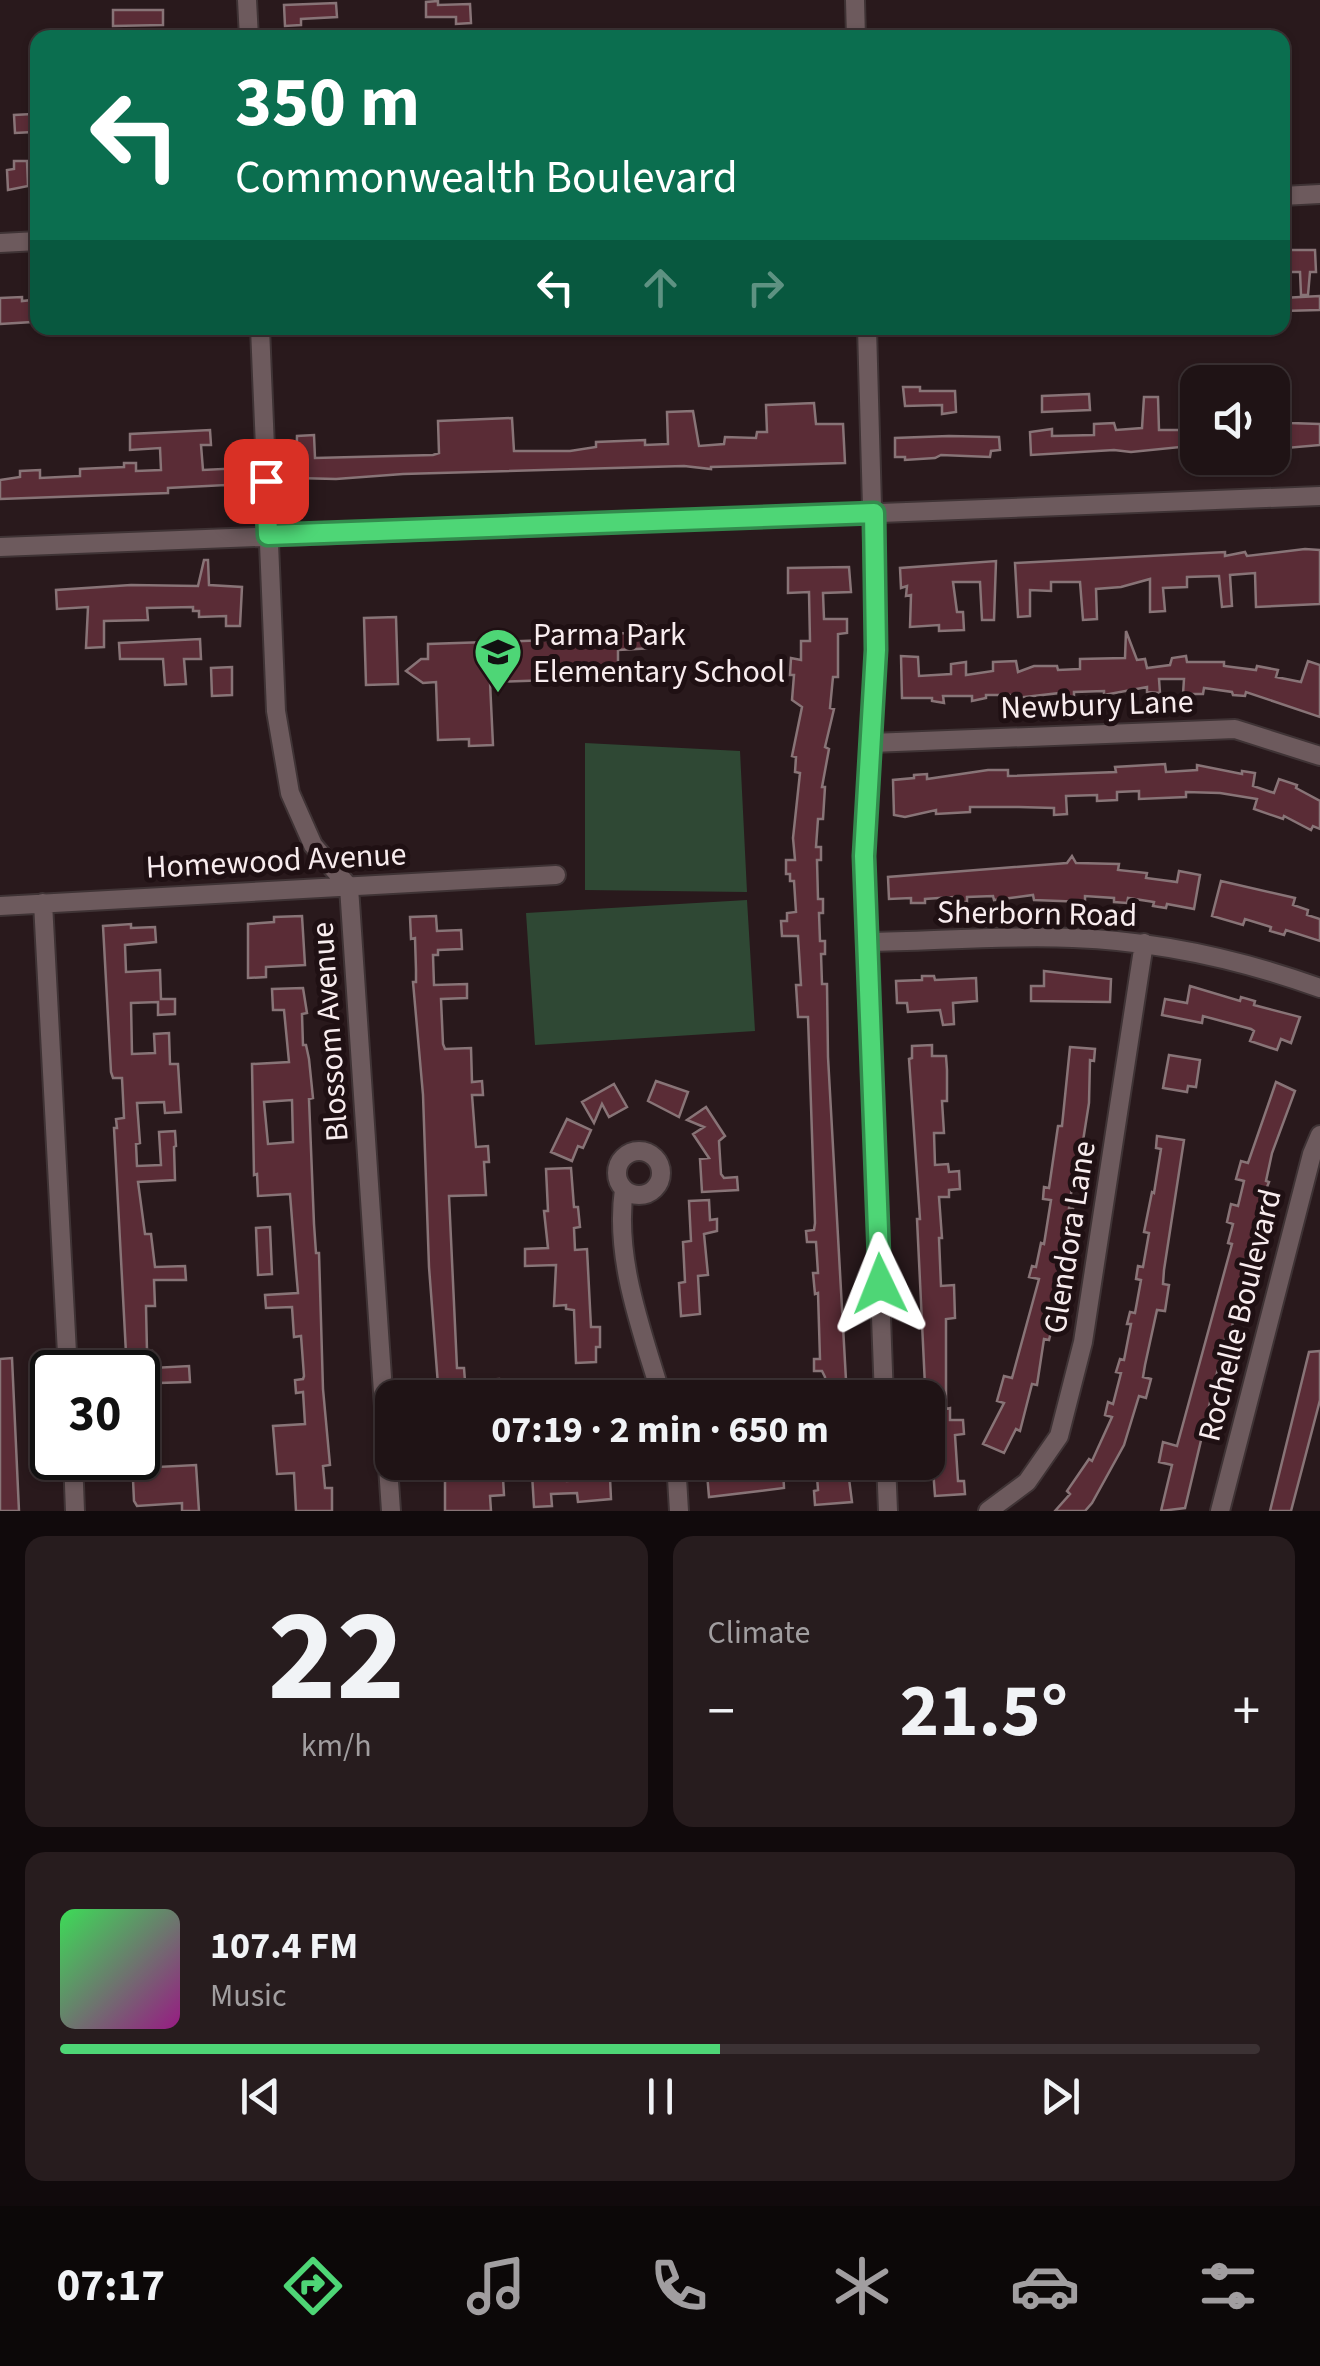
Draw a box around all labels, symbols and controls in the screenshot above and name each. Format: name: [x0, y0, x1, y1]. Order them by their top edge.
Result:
text: 350 m: [235, 53, 420, 153]
icon: left: [70, 70, 200, 200]
text: Commonwealth Boulevard: [235, 146, 738, 210]
icon: left: [528, 260, 583, 315]
icon: ahead: [633, 260, 688, 315]
icon: right: [738, 260, 793, 315]
map controls: [1180, 365, 1290, 475]
button: sound: [1180, 365, 1290, 475]
pin: [224, 439, 309, 524]
icon: arrive: [239, 454, 294, 509]
place label: Parma Park Elementary School: [533, 612, 785, 695]
school or university icon: Parma Park Elementary School: [472, 626, 524, 694]
street label: Newbury Lane: [1000, 679, 1194, 731]
street label: Homewood Avenue: [144, 831, 408, 891]
street label: Sherborn Road: [936, 889, 1137, 939]
street label: Blossom Avenue: [299, 921, 361, 1143]
street label: Glendora Lane: [1032, 1138, 1108, 1337]
street label: Rochelle Boulevard: [1186, 1184, 1294, 1446]
position arrow: [828, 1232, 932, 1336]
speed limit sign: 30: [30, 1350, 160, 1480]
text: 07:19 · 2 min · 650 m: [491, 1403, 829, 1457]
text: 22: [268, 1565, 405, 1750]
text: Climate: [708, 1610, 810, 1656]
text: 21.5°: [899, 1658, 1068, 1765]
text: −: [708, 1673, 735, 1751]
text: +: [1233, 1673, 1260, 1751]
text: km/h: [301, 1723, 372, 1769]
text: 107.4 FM: [210, 1919, 358, 1973]
text: Music: [210, 1973, 287, 2019]
icon: previous: [233, 2069, 288, 2124]
icon: pause: [633, 2069, 688, 2124]
icon: next: [1033, 2069, 1088, 2124]
icon: directions: [278, 2251, 348, 2321]
icon: music: [461, 2251, 531, 2321]
icon: phone: [644, 2251, 714, 2321]
icon: climate: [827, 2251, 897, 2321]
icon: car: [1010, 2251, 1080, 2321]
icon: filters: [1193, 2251, 1263, 2321]
text: 07:17: [57, 2254, 165, 2318]

